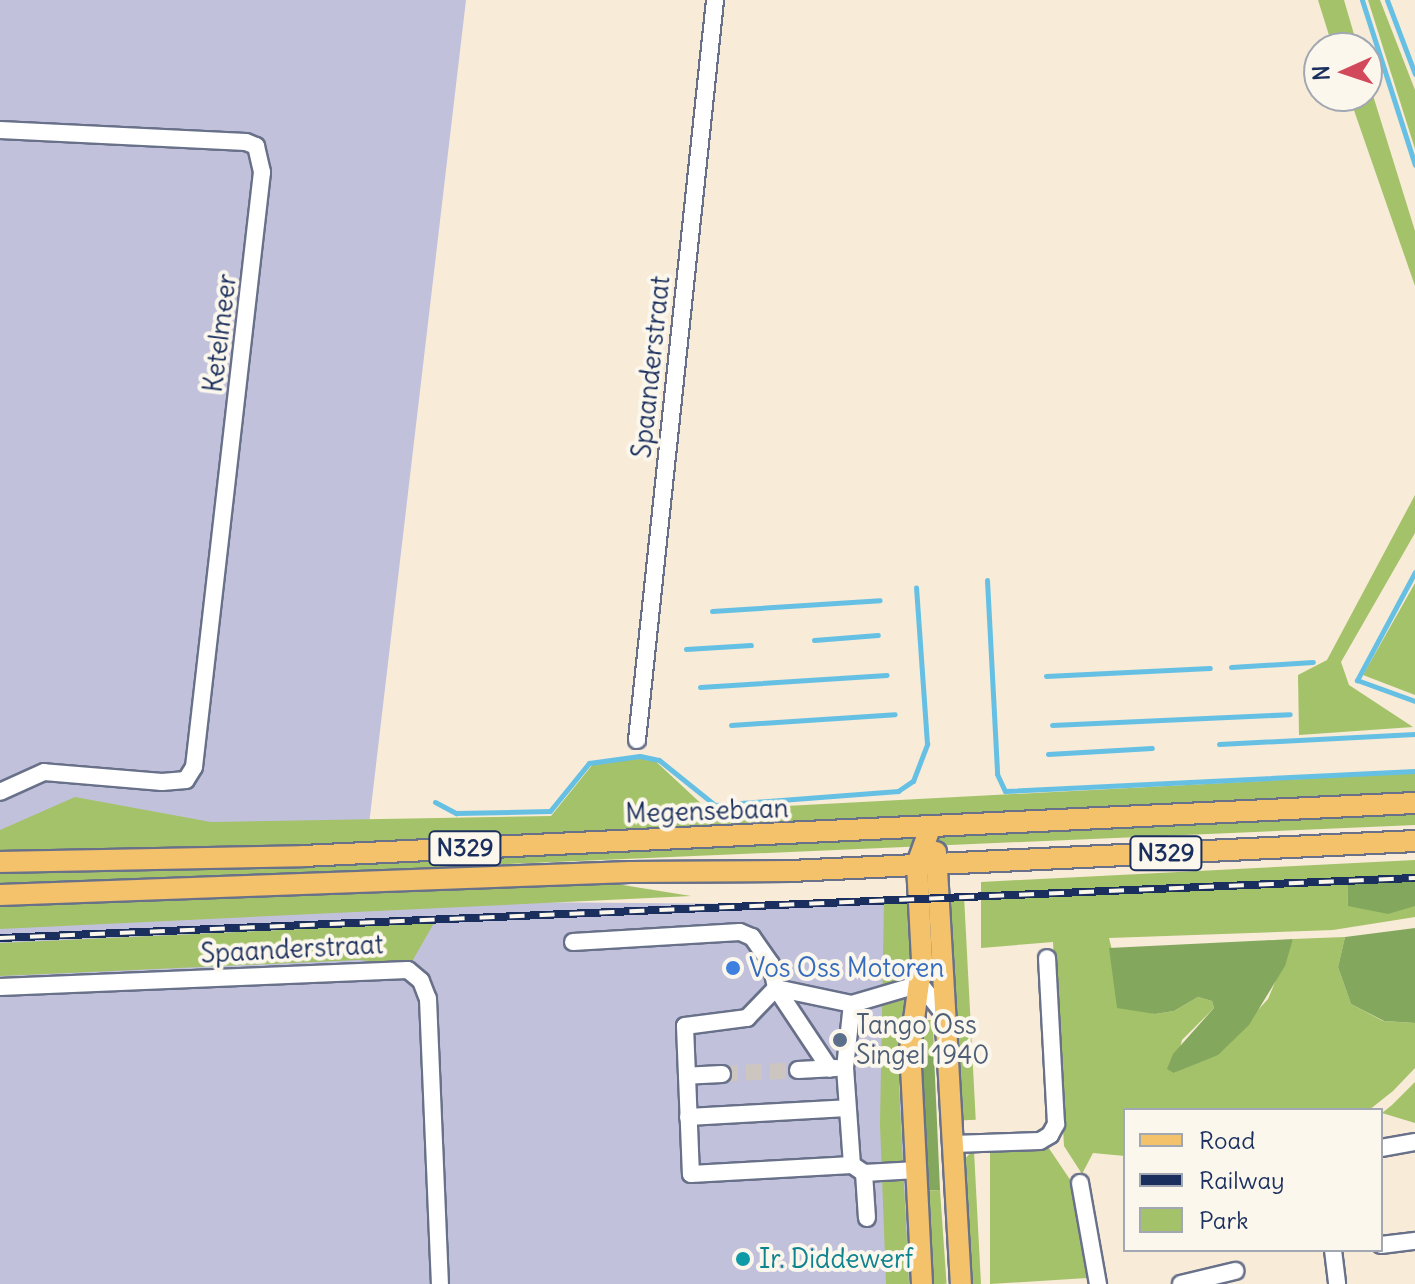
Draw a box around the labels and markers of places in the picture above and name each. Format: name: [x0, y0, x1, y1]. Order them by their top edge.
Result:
place label: Vos Oss Motoren: [749, 952, 944, 984]
marker: Vos Oss Motoren: [724, 959, 742, 977]
place label: Tango Oss Singel 1940: [856, 1009, 989, 1070]
marker: Tango Oss Singel 1940: [831, 1031, 849, 1049]
place label: Ir. Diddewerf: [759, 1243, 913, 1275]
marker: Ir. Diddewerf: [734, 1250, 752, 1268]

